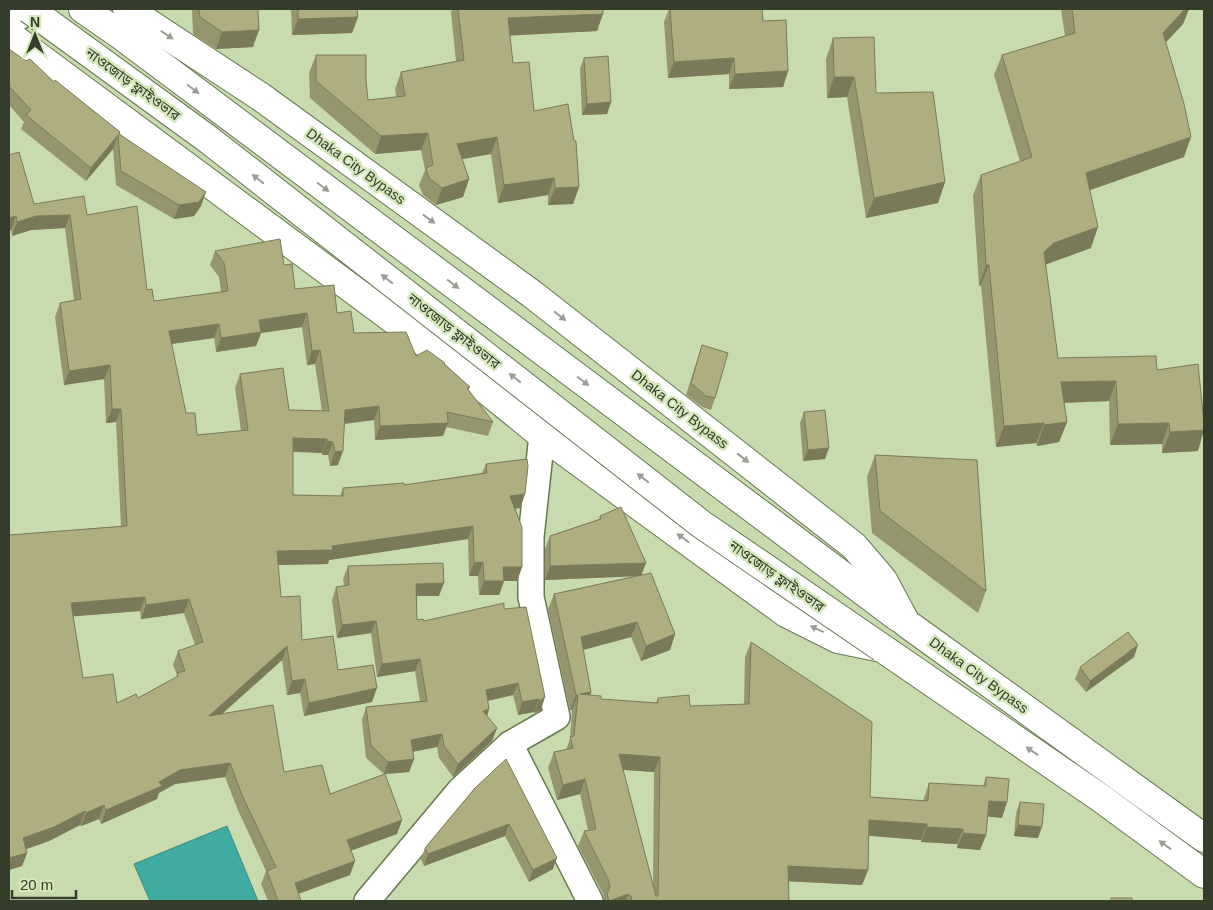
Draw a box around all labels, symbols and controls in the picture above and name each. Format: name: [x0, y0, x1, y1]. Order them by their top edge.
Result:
north arrow: [10, 10, 60, 60]
text: N: [30, 14, 40, 30]
one-way arrow: [161, 31, 174, 40]
street label: নাওজোড় ফ্লাইওভার: [82, 44, 184, 124]
one-way arrow: [186, 84, 200, 94]
street label: Dhaka City Bypass: [303, 125, 409, 207]
one-way arrow: [252, 173, 265, 184]
one-way arrow: [316, 181, 329, 192]
one-way arrow: [422, 214, 436, 224]
one-way arrow: [380, 273, 393, 284]
one-way arrow: [446, 279, 460, 289]
street label: নাওজোড় ফ্লাইওভার: [404, 289, 504, 372]
one-way arrow: [553, 310, 566, 321]
street label: Dhaka City Bypass: [628, 366, 732, 452]
one-way arrow: [509, 373, 522, 384]
one-way arrow: [576, 376, 590, 386]
one-way arrow: [737, 453, 750, 464]
one-way arrow: [637, 473, 650, 484]
one-way arrow: [676, 533, 690, 543]
street label: নাওজোড় ফ্লাইওভার: [725, 537, 828, 615]
one-way arrow: [810, 625, 824, 633]
street label: Dhaka City Bypass: [926, 634, 1032, 716]
one-way arrow: [1026, 746, 1039, 756]
one-way arrow: [1158, 840, 1172, 850]
scale bar: [12, 868, 76, 900]
text: 20 m: [20, 876, 53, 893]

